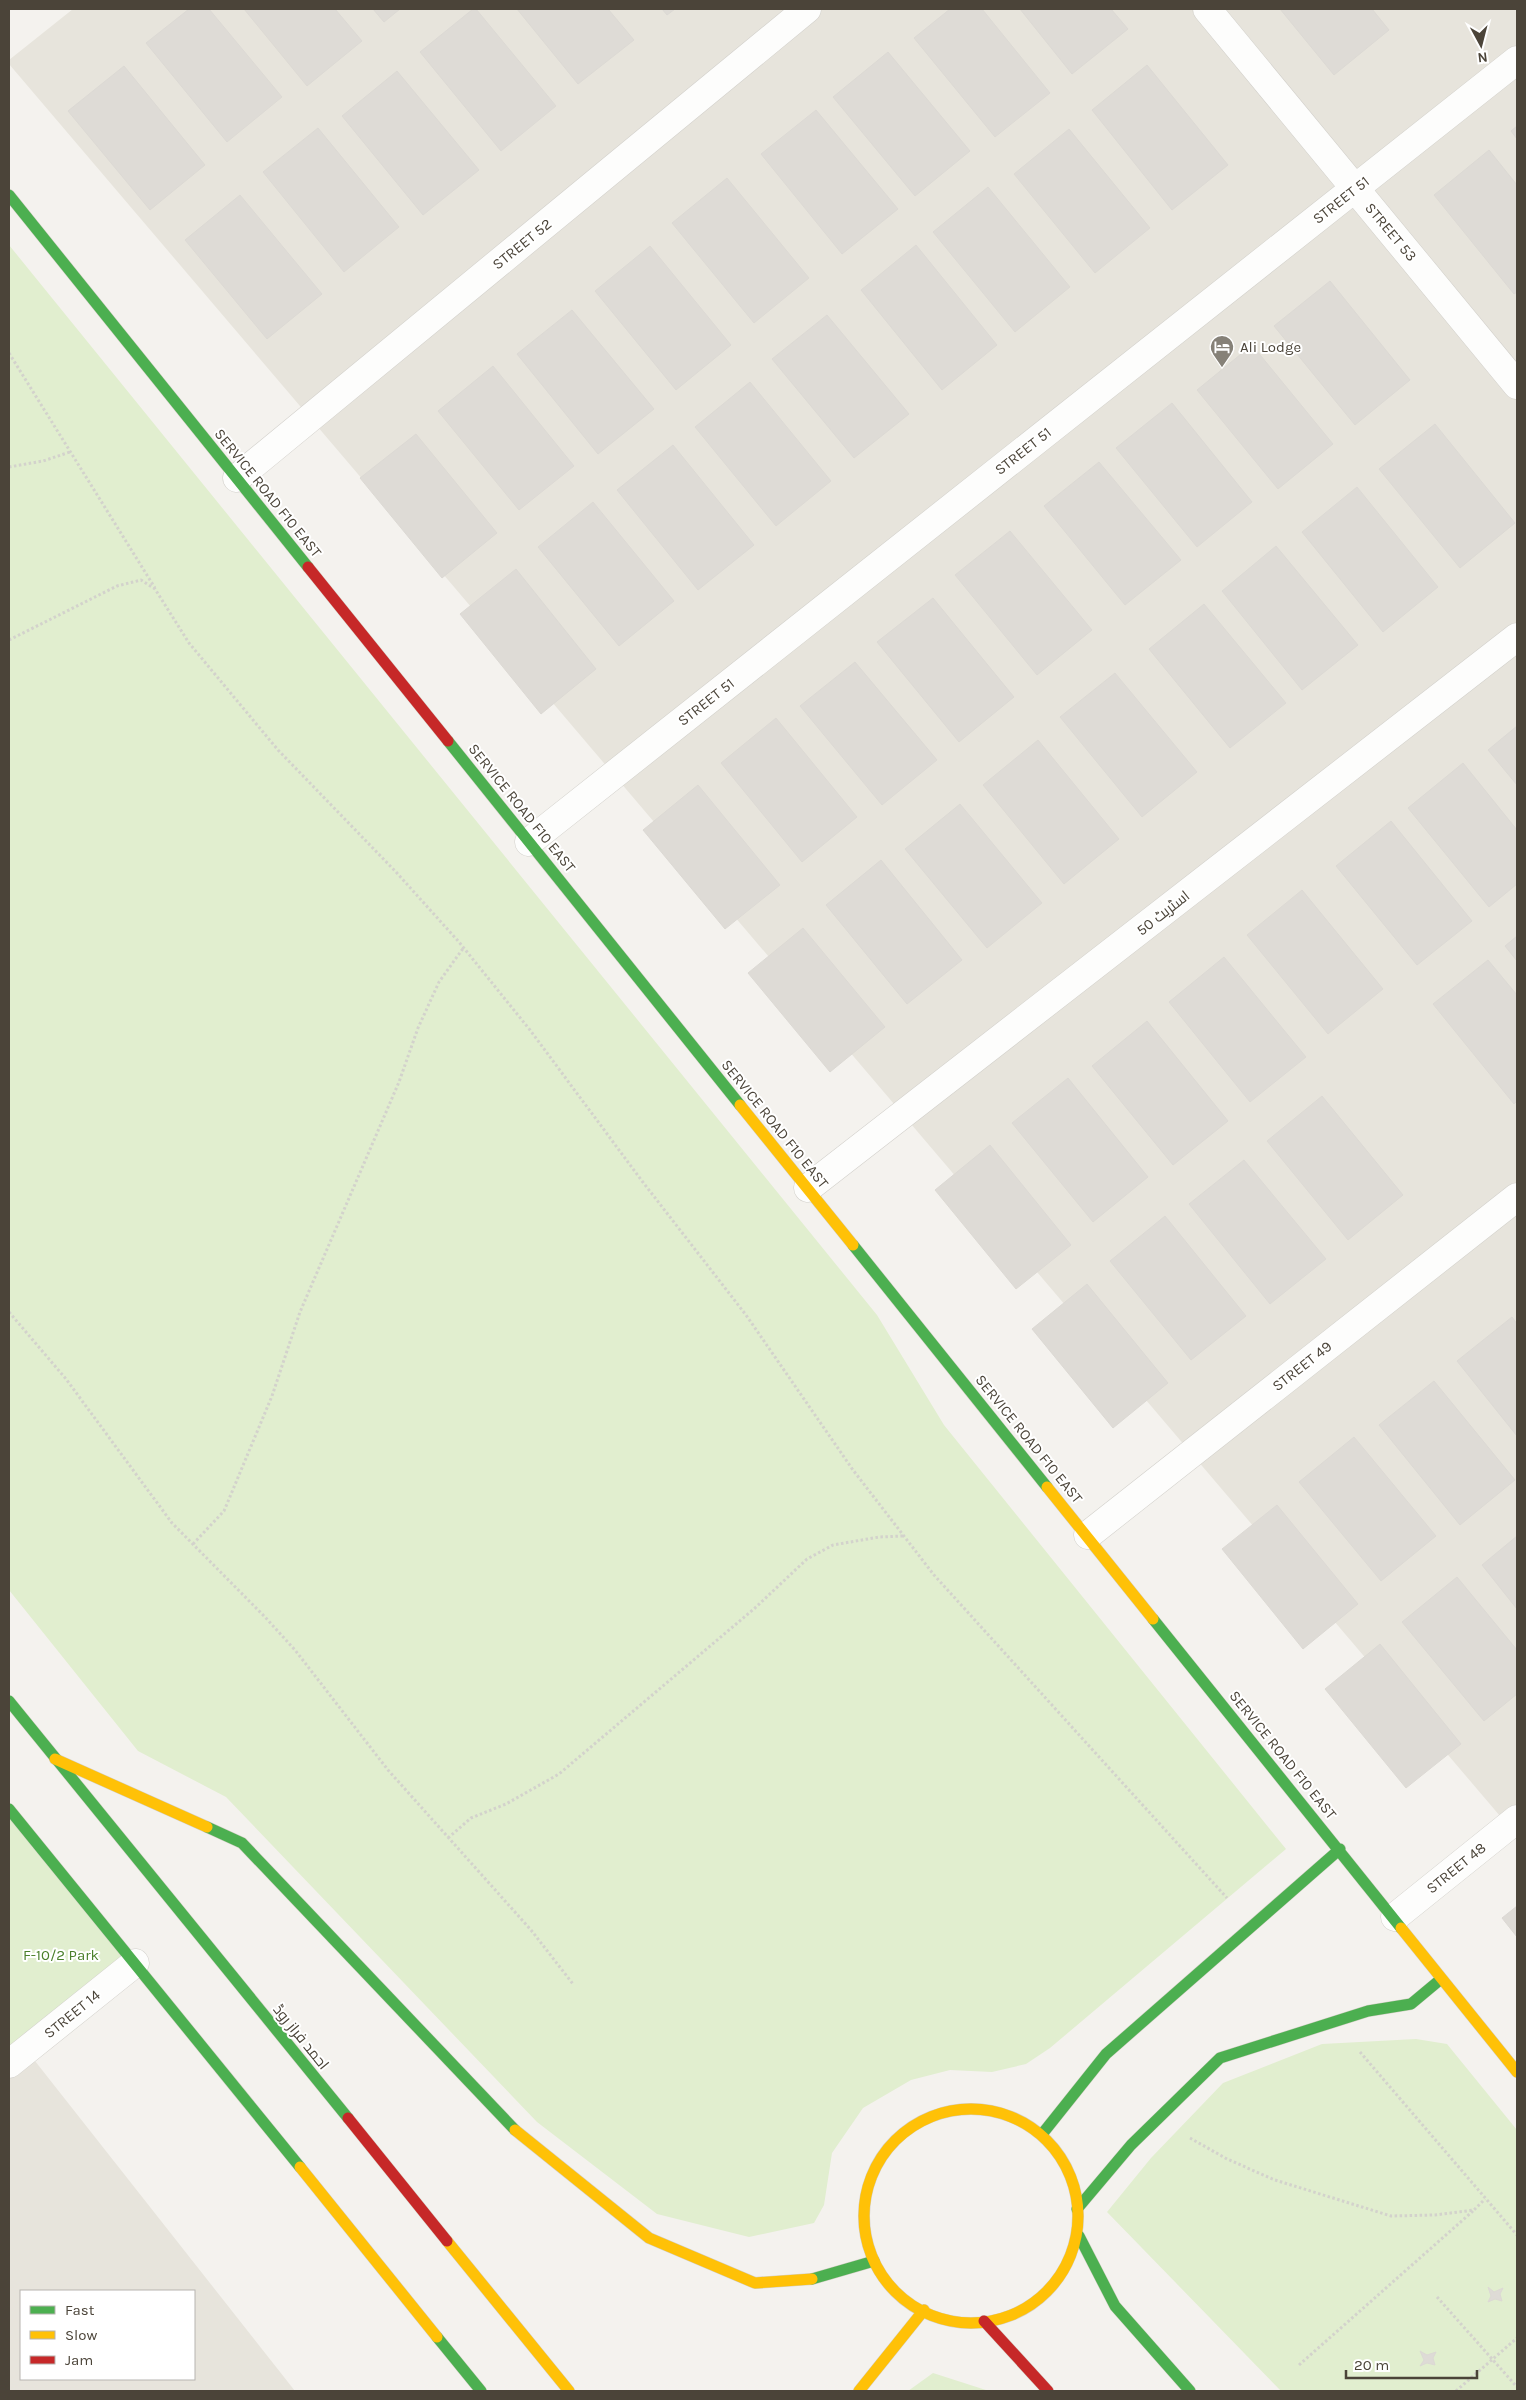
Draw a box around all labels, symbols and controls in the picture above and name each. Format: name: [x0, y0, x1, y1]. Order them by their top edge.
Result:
north arrow: [1456, 20, 1506, 70]
text: N: [1477, 48, 1489, 66]
street label: STREET 51: [1309, 172, 1373, 228]
street label: STREET 53: [1361, 199, 1421, 265]
street label: STREET 52: [489, 215, 555, 273]
hotel icon: Ali Lodge: [1209, 334, 1235, 368]
place label: Ali Lodge: [1240, 338, 1301, 356]
street label: STREET 51: [991, 423, 1055, 479]
street label: SERVICE ROAD F10 EAST: [211, 425, 326, 561]
street label: STREET 51: [674, 674, 738, 730]
street label: SERVICE ROAD F10 EAST: [465, 740, 580, 876]
street label: اسٹریٹ 50: [1133, 887, 1193, 939]
street label: SERVICE ROAD F10 EAST: [718, 1056, 833, 1192]
street label: STREET 49: [1269, 1337, 1335, 1395]
street label: SERVICE ROAD F10 EAST: [972, 1371, 1087, 1507]
street label: SERVICE ROAD F10 EAST: [1226, 1687, 1341, 1823]
street label: STREET 48: [1423, 1839, 1489, 1897]
park label: F-10/2 Park: [23, 1946, 99, 1964]
street label: STREET 14: [40, 1986, 104, 2042]
street label: احمد فراز روڈ: [269, 2001, 333, 2073]
legend: [20, 2290, 195, 2380]
text: Fast: [65, 2301, 95, 2319]
text: Slow: [65, 2326, 97, 2344]
scale bar: [1346, 2348, 1477, 2380]
text: Jam: [65, 2351, 93, 2369]
text: 20 m: [1354, 2356, 1389, 2374]

